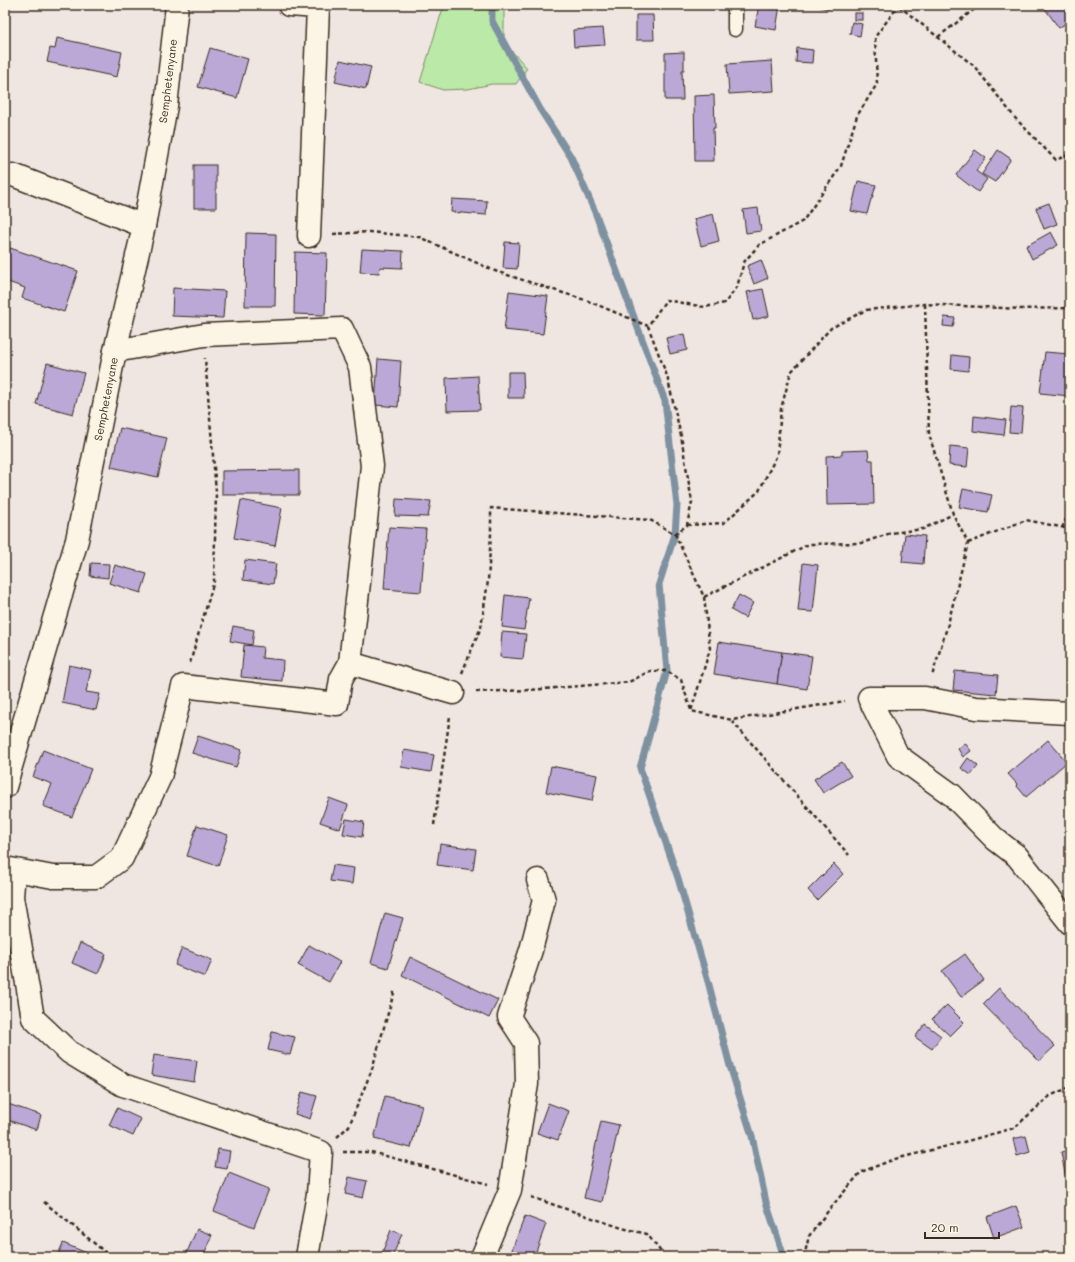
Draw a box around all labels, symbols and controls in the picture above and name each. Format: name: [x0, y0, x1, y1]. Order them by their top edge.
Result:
street label: Semphetenyane: [155, 38, 180, 124]
street label: Semphetenyane: [90, 356, 121, 442]
scale bar: [925, 1214, 999, 1240]
text: 20 m: [931, 1219, 959, 1235]

